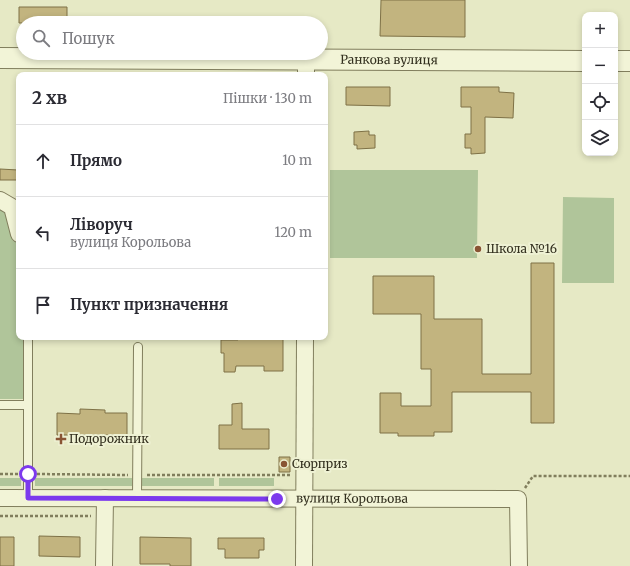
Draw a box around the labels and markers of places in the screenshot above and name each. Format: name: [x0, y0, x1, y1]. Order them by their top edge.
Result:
place label: Школа №16: [486, 241, 557, 256]
marker: Школа №16: [473, 244, 483, 254]
place label: Подорожник: [69, 431, 149, 446]
marker: Подорожник: [56, 434, 66, 444]
place label: Сюрприз: [292, 456, 347, 471]
marker: Сюрприз: [279, 459, 289, 469]

